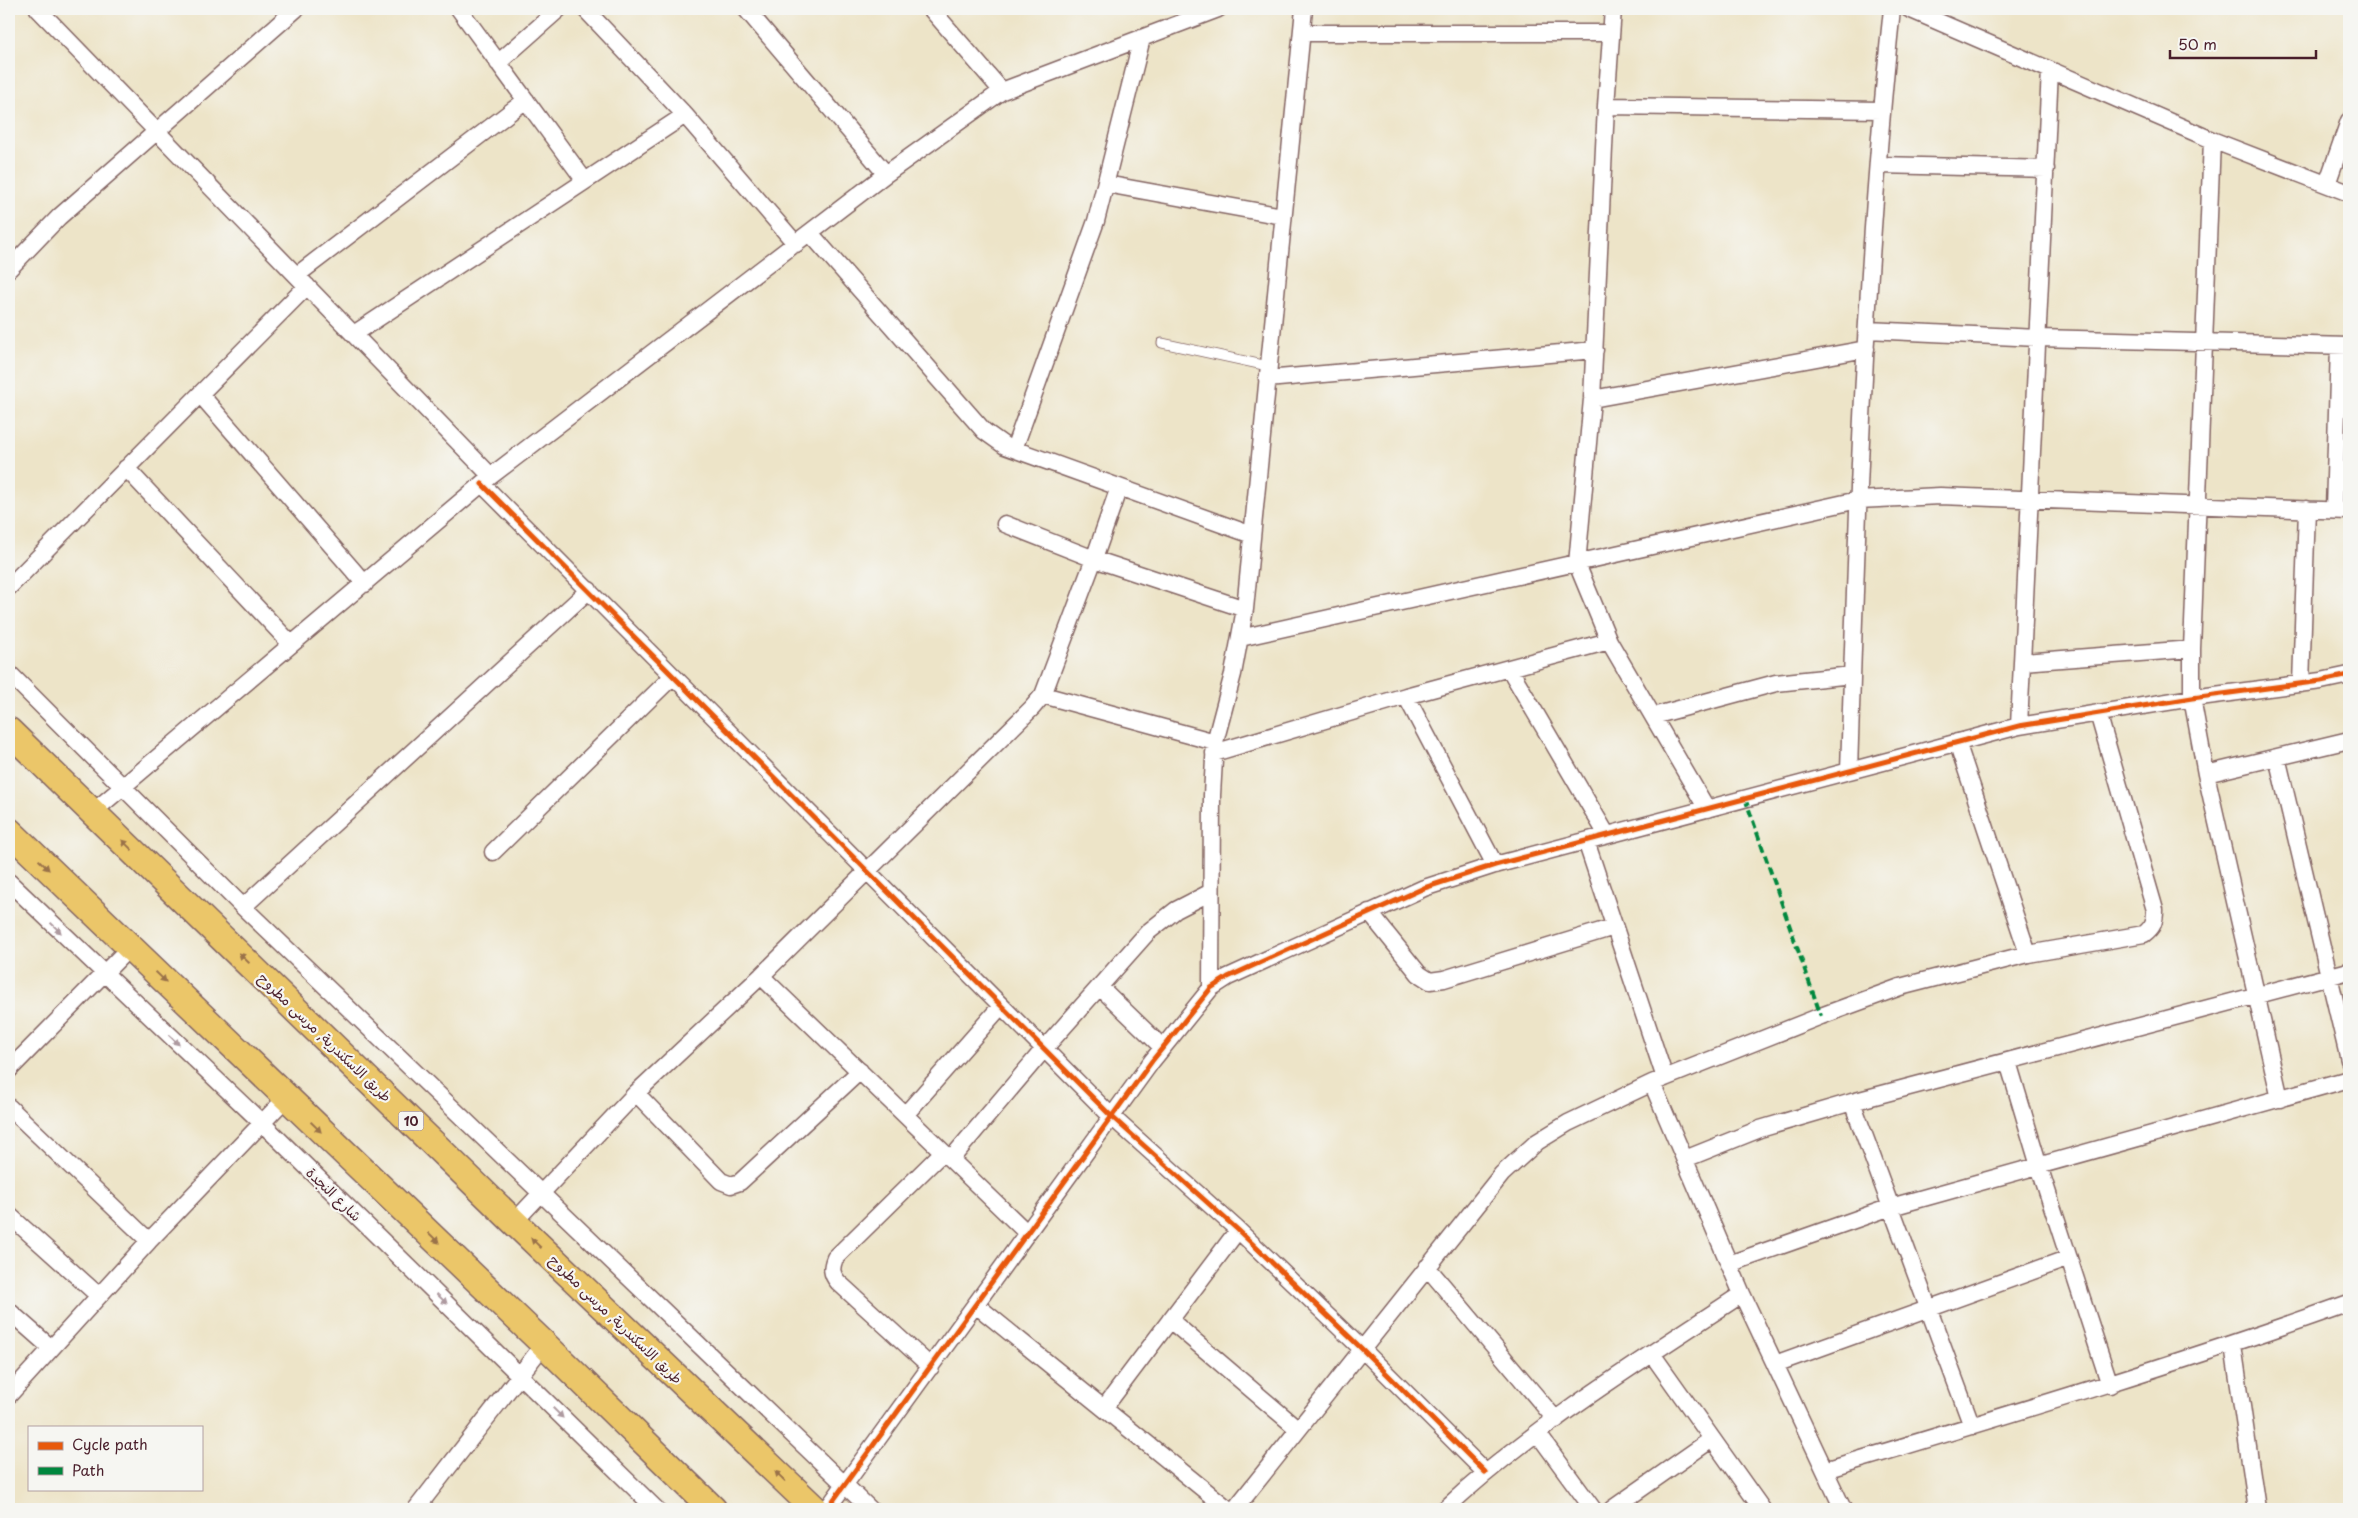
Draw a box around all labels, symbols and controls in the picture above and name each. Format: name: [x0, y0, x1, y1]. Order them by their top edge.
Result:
scale bar: [2170, 28, 2317, 60]
text: 50 m: [2178, 32, 2217, 55]
one-way arrow: [122, 839, 134, 851]
one-way arrow: [38, 859, 50, 871]
one-way arrow: [50, 922, 62, 934]
one-way arrow: [238, 952, 250, 964]
street label: طريق الاسكندرية, مرسى مطروح: [254, 967, 396, 1107]
one-way arrow: [155, 971, 167, 983]
one-way arrow: [168, 1034, 180, 1046]
road number: 10: [398, 1112, 424, 1130]
one-way arrow: [310, 1120, 322, 1132]
street label: شارع النجدة: [302, 1162, 366, 1226]
one-way arrow: [427, 1232, 439, 1244]
one-way arrow: [530, 1237, 542, 1249]
street label: طريق الاسكندرية, مرسى مطروح: [545, 1249, 687, 1389]
one-way arrow: [436, 1293, 448, 1305]
one-way arrow: [552, 1406, 564, 1418]
legend: [28, 1426, 202, 1490]
text: Cycle path: [72, 1432, 148, 1455]
text: Path: [72, 1458, 104, 1481]
one-way arrow: [774, 1470, 786, 1482]

